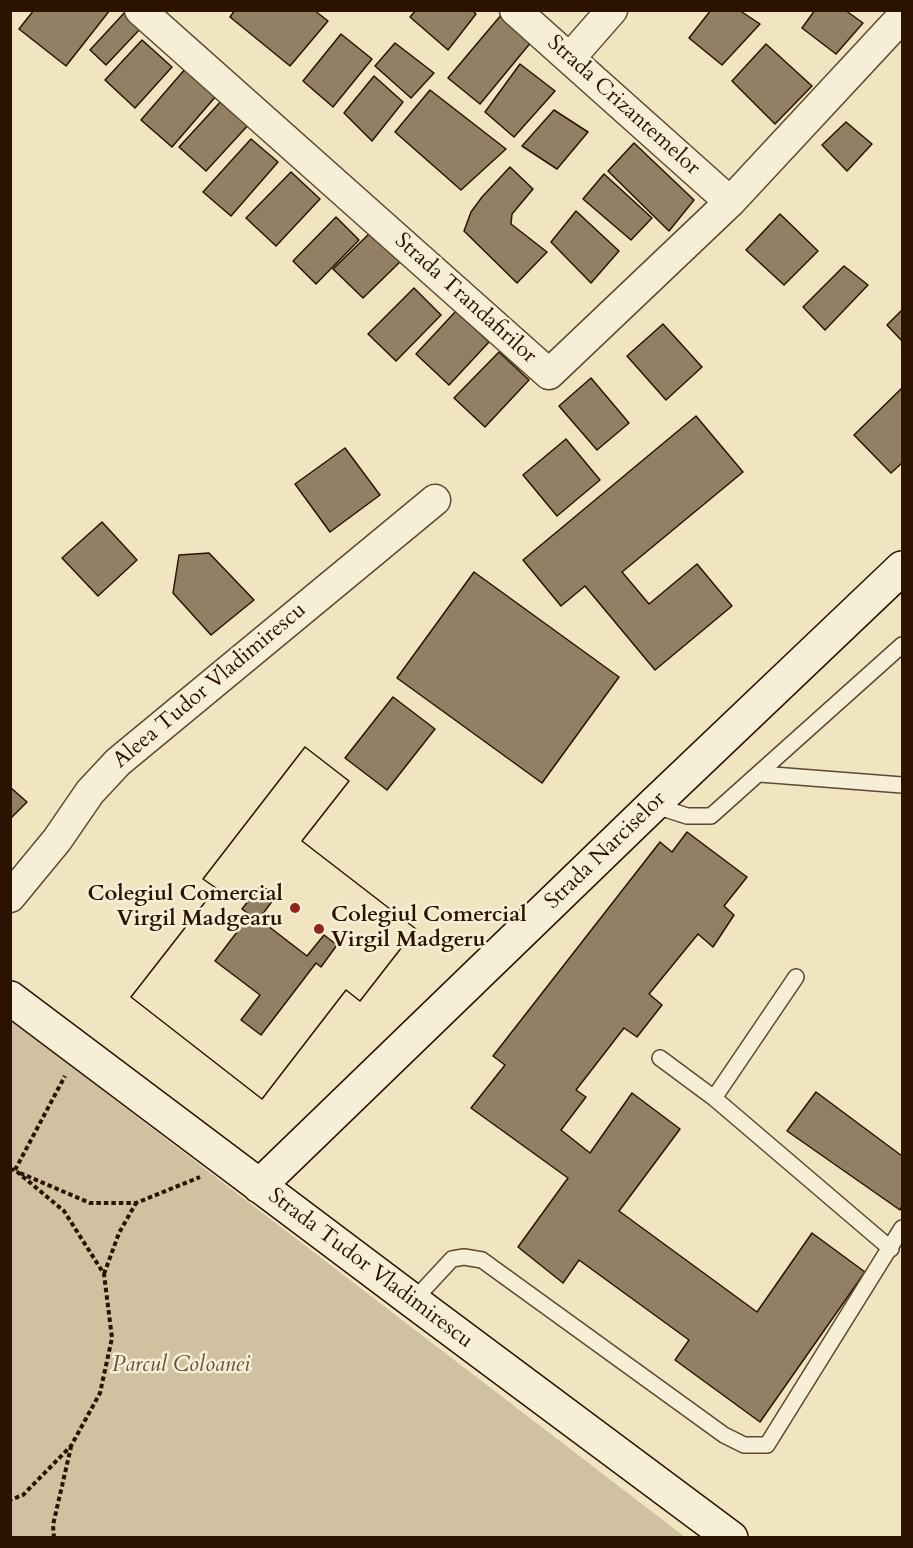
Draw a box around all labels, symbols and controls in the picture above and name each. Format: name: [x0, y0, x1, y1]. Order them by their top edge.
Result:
street label: Strada Crizantemelor: [541, 30, 705, 182]
street label: Strada Trandafirilor: [388, 228, 542, 370]
street label: Aleea Tudor Vladimirescu: [108, 598, 312, 774]
street label: Strada Narciselor: [540, 787, 672, 915]
place label: Colegiul Comercial Virgil Madgearu: [87, 882, 283, 933]
marker: Colegiul Comercial Virgil Madgearu: [288, 901, 302, 915]
place label: Colegiul Comercial Virgil Madgeru: [331, 903, 527, 954]
marker: Colegiul Comercial Virgil Madgeru: [312, 922, 326, 936]
street label: Strada Tudor Vladimirescu: [262, 1183, 478, 1355]
park label: Parcul Coloanei: [112, 1353, 250, 1379]

